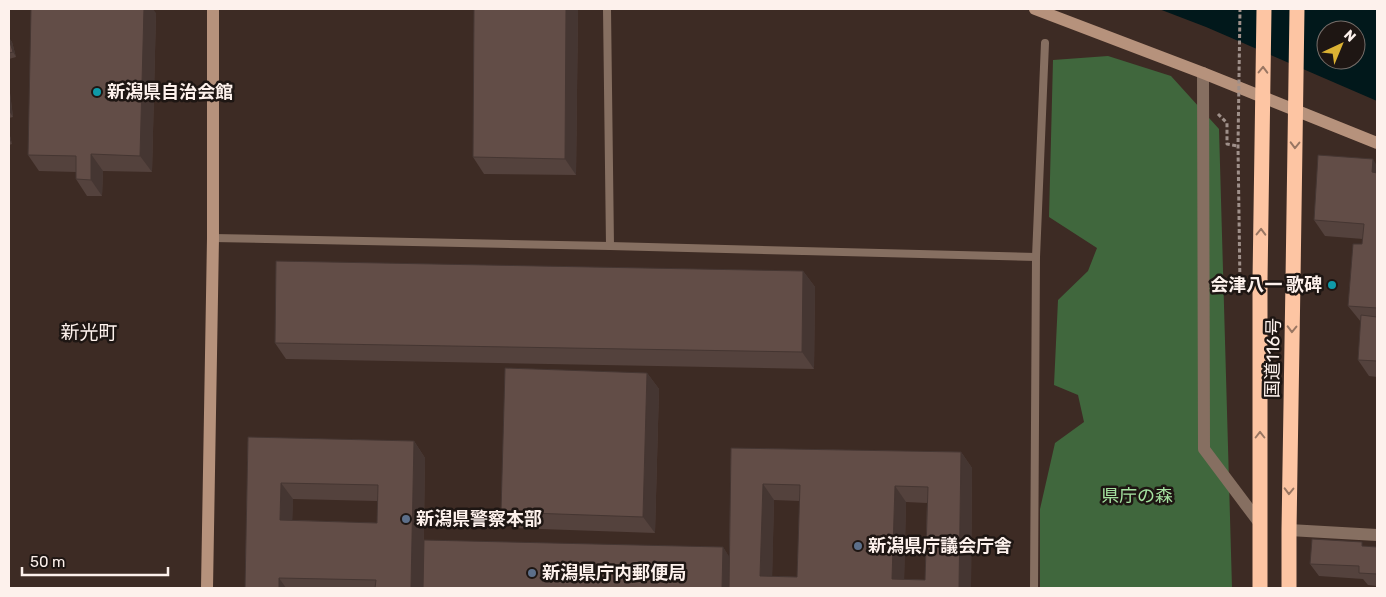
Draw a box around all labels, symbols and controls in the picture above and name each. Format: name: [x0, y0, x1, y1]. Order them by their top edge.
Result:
north arrow: [1316, 20, 1366, 70]
text: N: [1340, 26, 1359, 46]
one-way arrow: [1258, 65, 1269, 73]
place label: 新潟県自治会館: [107, 81, 233, 103]
marker: 新潟県自治会館: [91, 86, 103, 98]
one-way arrow: [1290, 142, 1300, 149]
one-way arrow: [1255, 228, 1266, 236]
place label: 会津八一 歌碑: [1210, 274, 1322, 296]
marker: 会津八一 歌碑: [1326, 279, 1338, 291]
street label: 国道116号: [1261, 318, 1285, 398]
district label: 新光町: [60, 321, 118, 344]
one-way arrow: [1287, 325, 1298, 333]
one-way arrow: [1255, 430, 1265, 438]
park label: 県庁の森: [1101, 485, 1173, 507]
one-way arrow: [1284, 488, 1294, 495]
place label: 新潟県警察本部: [416, 508, 542, 530]
marker: 新潟県警察本部: [400, 513, 412, 525]
place label: 新潟県庁議会庁舎: [868, 535, 1012, 557]
marker: 新潟県庁議会庁舎: [852, 540, 864, 552]
scale bar: [22, 544, 169, 576]
text: 50 m: [30, 553, 65, 571]
place label: 新潟県庁内郵便局: [542, 562, 686, 584]
marker: 新潟県庁内郵便局: [526, 567, 538, 579]

